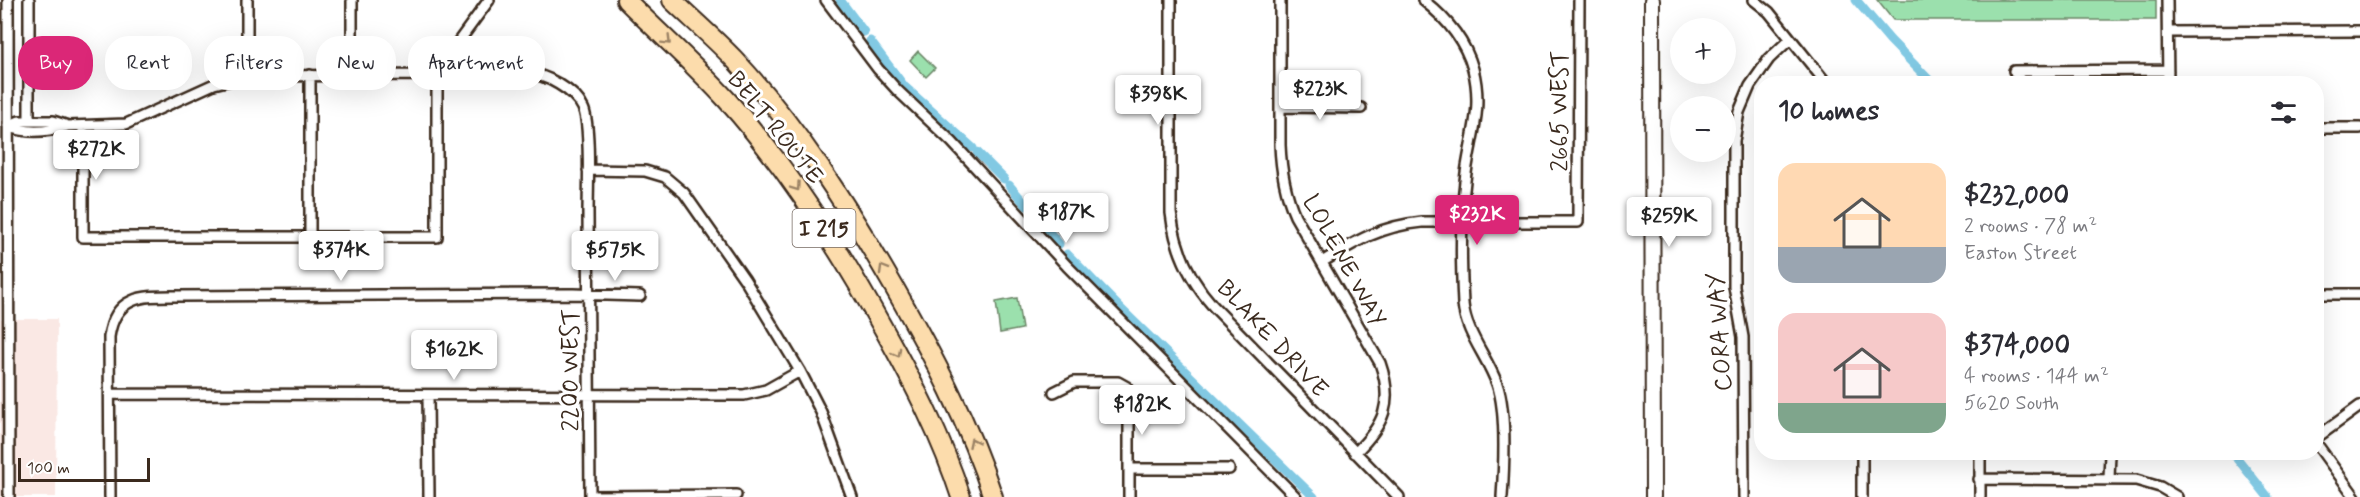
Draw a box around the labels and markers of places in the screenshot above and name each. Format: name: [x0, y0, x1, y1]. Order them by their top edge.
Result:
pin: $223K: [1278, 70, 1362, 121]
pin: $398K: [1116, 75, 1200, 126]
pin: $272K: [54, 130, 138, 181]
pin: $187K: [1024, 193, 1108, 244]
pin: $232K: [1435, 195, 1519, 246]
pin: $259K: [1627, 197, 1711, 248]
pin: $374K: [299, 231, 383, 282]
pin: $575K: [573, 231, 657, 282]
pin: $162K: [412, 330, 496, 381]
pin: $182K: [1100, 385, 1184, 436]

